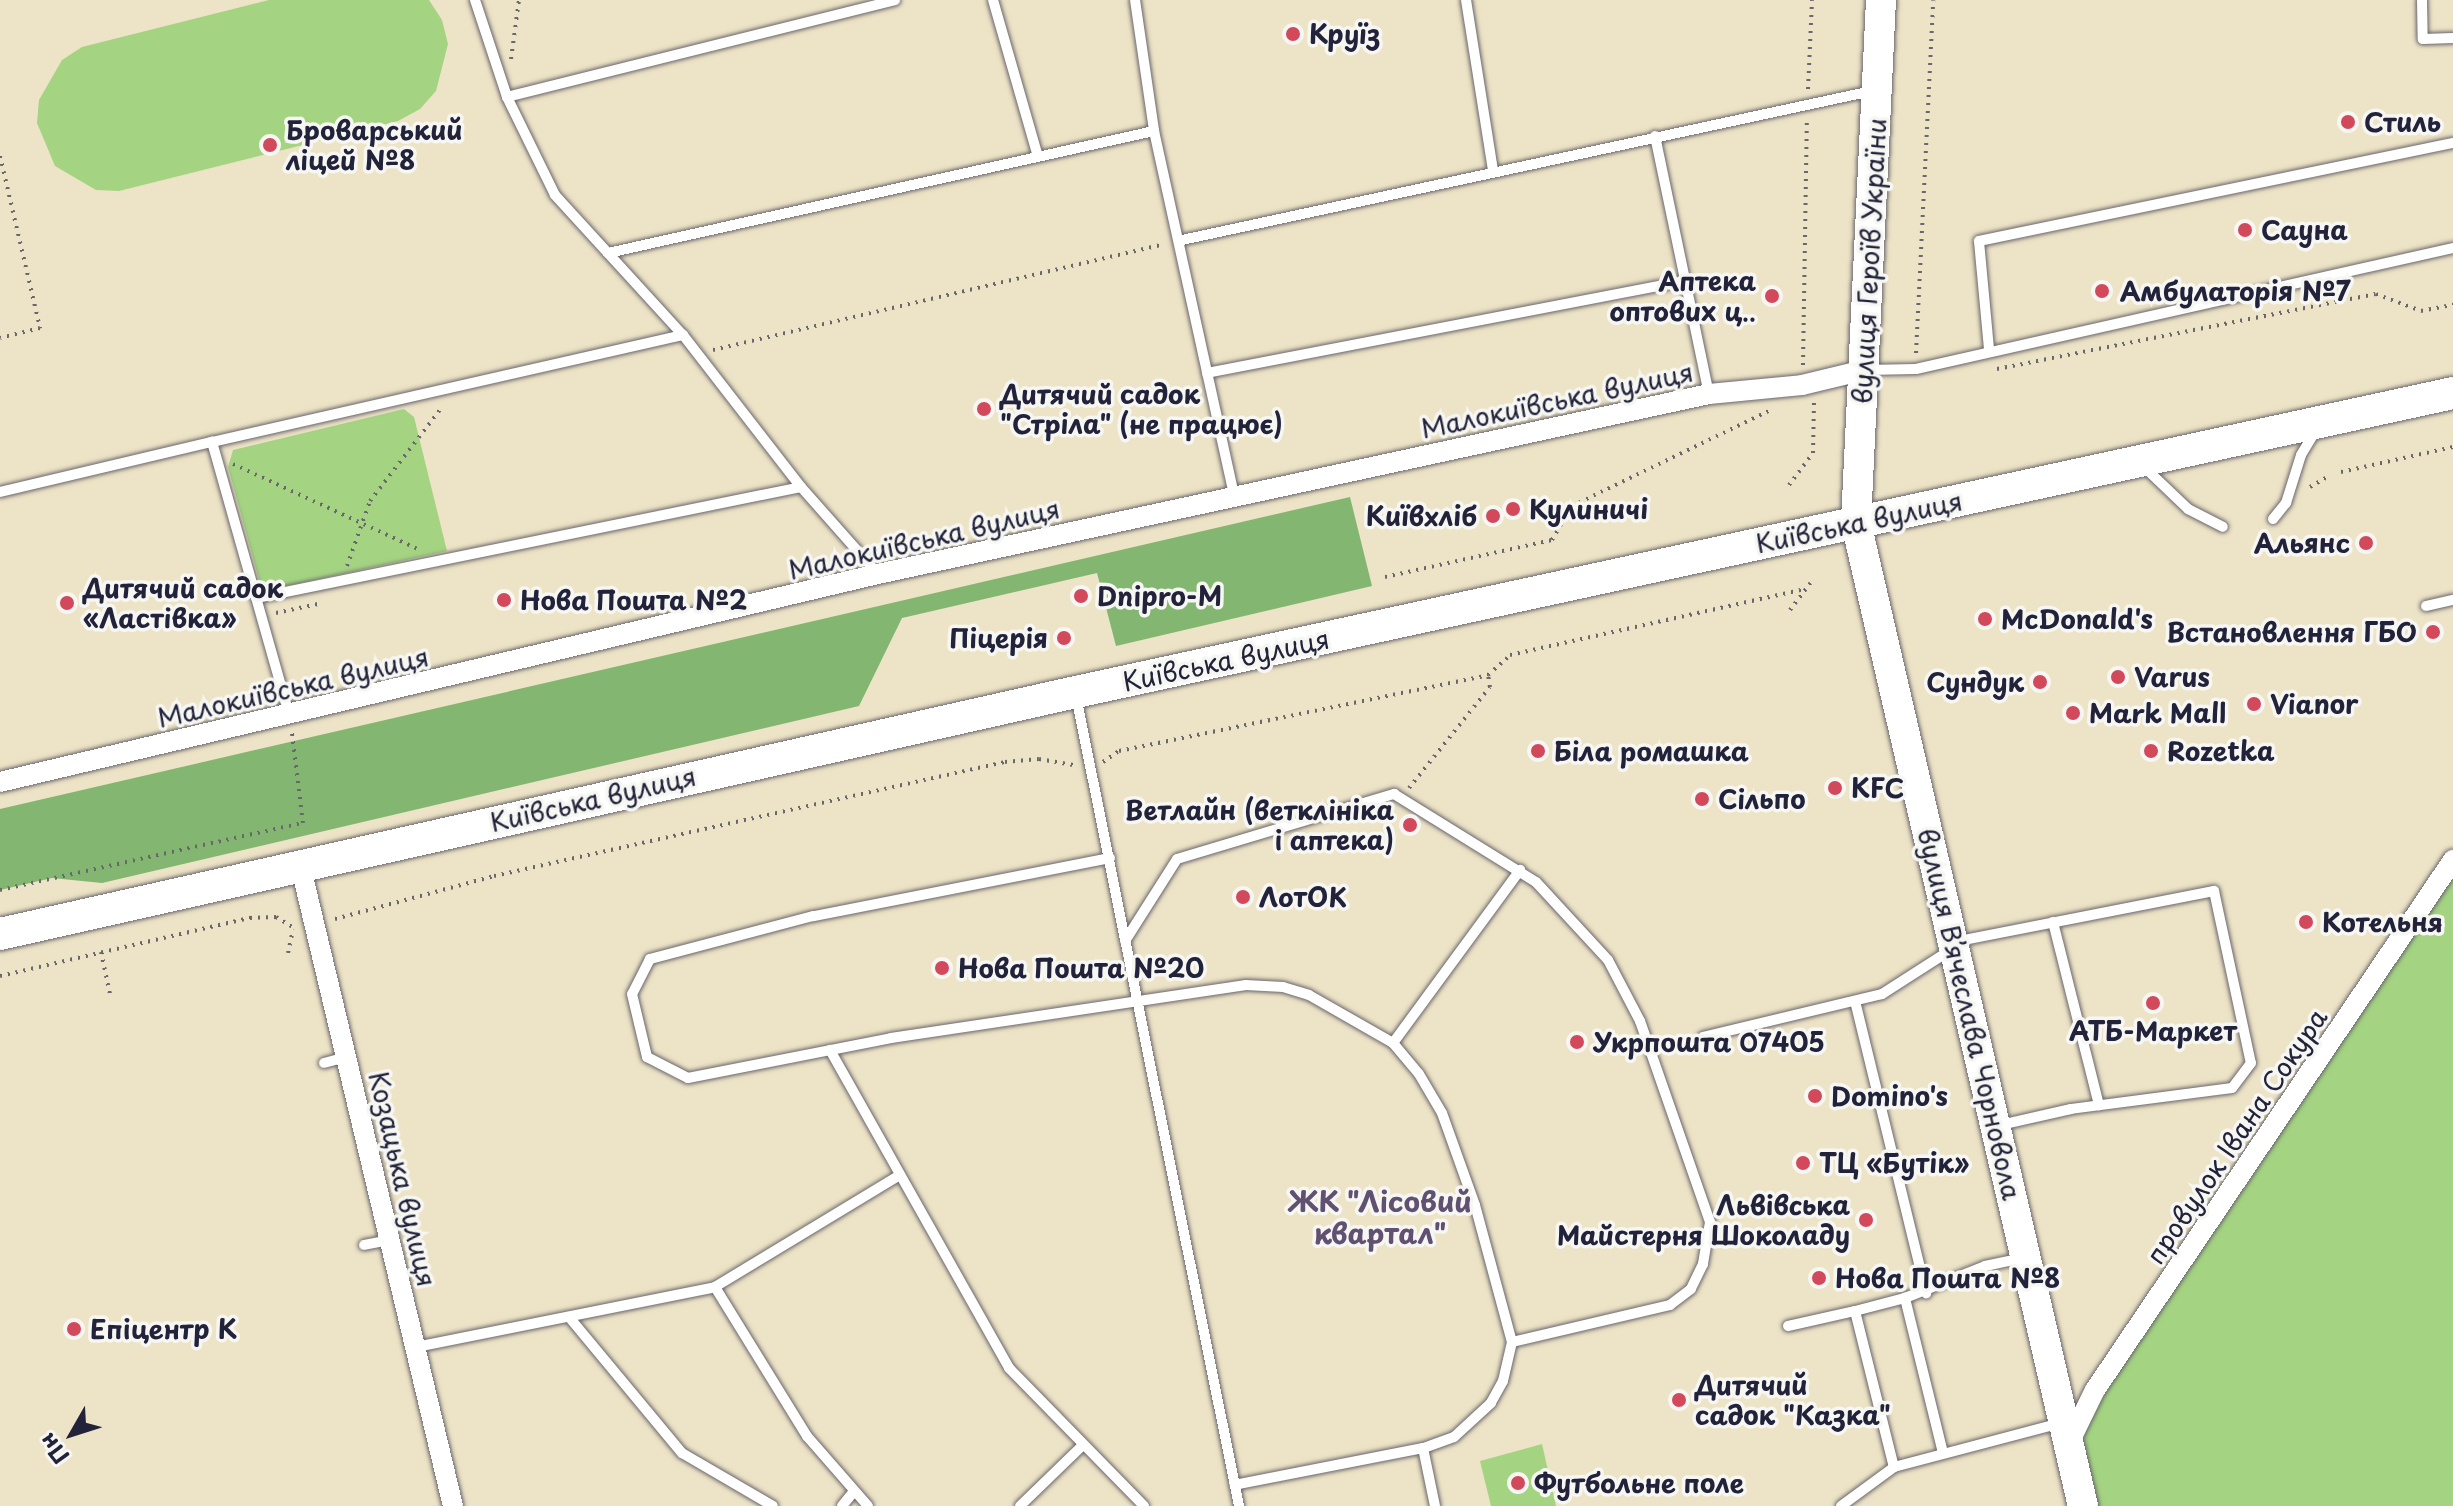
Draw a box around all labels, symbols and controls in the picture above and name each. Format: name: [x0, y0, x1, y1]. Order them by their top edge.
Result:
place label: Круїз: [1309, 18, 1380, 50]
marker: Круїз: [1284, 25, 1302, 43]
place label: Стиль: [2364, 106, 2441, 138]
marker: Стиль: [2339, 113, 2357, 131]
place label: Броварський ліцей №8: [286, 114, 463, 176]
street label: вулиця Героїв України: [1846, 117, 1892, 405]
marker: Броварський ліцей №8: [261, 136, 279, 154]
place label: Сауна: [2261, 214, 2348, 246]
marker: Сауна: [2236, 221, 2254, 239]
place label: Аптека оптових ц‥: [1610, 265, 1756, 326]
place label: Амбулаторія №7: [2120, 275, 2351, 307]
marker: Амбулаторія №7: [2091, 280, 2113, 302]
marker: Аптека оптових ц‥: [1763, 287, 1781, 305]
street label: Малокиївська вулиця: [1417, 356, 1697, 444]
place label: Дитячий садок "Стріла" (не працює): [1000, 378, 1284, 440]
marker: Дитячий садок "Стріла" (не працює): [975, 400, 993, 418]
street label: Київська вулиця: [1752, 485, 1966, 559]
street label: Малокиївська вулиця: [785, 492, 1063, 586]
place label: Кулиничі: [1529, 493, 1648, 525]
place label: Київхліб: [1366, 500, 1477, 532]
marker: Кулиничі: [1504, 500, 1522, 518]
marker: Київхліб: [1484, 507, 1502, 525]
place label: Альянс: [2254, 527, 2350, 559]
marker: Альянс: [2357, 534, 2375, 552]
place label: Дитячий садок «Ластівка»: [83, 572, 284, 634]
place label: Dnipro-M: [1097, 580, 1222, 612]
place label: Нова Пошта №2: [520, 584, 749, 616]
marker: Dnipro-M: [1072, 587, 1090, 605]
marker: Нова Пошта №2: [495, 591, 513, 609]
marker: Дитячий садок «Ластівка»: [58, 594, 76, 612]
place label: McDonald's: [2001, 603, 2153, 635]
marker: McDonald's: [1976, 610, 1994, 628]
place label: Встановлення ГБО: [2166, 616, 2417, 648]
place label: Піцерія: [949, 622, 1048, 654]
street label: Київська вулиця: [1119, 623, 1333, 697]
marker: Встановлення ГБО: [2424, 623, 2442, 641]
marker: Піцерія: [1055, 629, 1073, 647]
street label: Малокиївська вулиця: [154, 640, 432, 734]
place label: Varus: [2134, 661, 2210, 693]
place label: Сундук: [1926, 666, 2024, 698]
marker: Varus: [2109, 668, 2127, 686]
marker: Сундук: [2031, 673, 2049, 691]
place label: Vianor: [2270, 688, 2358, 720]
marker: Vianor: [2245, 695, 2263, 713]
place label: Mark Mall: [2089, 697, 2226, 729]
marker: Mark Mall: [2064, 704, 2082, 722]
place label: Біла ромашка: [1554, 735, 1749, 767]
place label: Rozetka: [2167, 735, 2275, 767]
marker: Біла ромашка: [1529, 742, 1547, 760]
marker: Rozetka: [2142, 742, 2160, 760]
street label: Київська вулиця: [486, 760, 700, 838]
place label: KFC: [1851, 772, 1904, 804]
marker: KFC: [1826, 779, 1844, 797]
place label: Сільпо: [1718, 783, 1805, 815]
marker: Сільпо: [1693, 790, 1711, 808]
place label: Ветлайн (ветклініка і аптека): [1125, 794, 1394, 856]
marker: Ветлайн (ветклініка і аптека): [1401, 816, 1419, 834]
street label: вулиця Вʼячеслава Чорновола: [1912, 825, 2028, 1203]
place label: ЛотОК: [1259, 881, 1347, 913]
marker: ЛотОК: [1234, 888, 1252, 906]
place label: Котельня: [2322, 906, 2443, 938]
marker: Котельня: [2297, 913, 2315, 931]
place label: Нова Пошта №20: [958, 952, 1206, 984]
marker: Нова Пошта №20: [933, 959, 951, 977]
marker: АТБ-Маркет: [2144, 994, 2162, 1012]
street label: провулок Івана Сокура: [2138, 1002, 2334, 1270]
place label: АТБ-Маркет: [2069, 1015, 2237, 1047]
place label: Укрпошта 07405: [1593, 1026, 1825, 1058]
marker: Укрпошта 07405: [1568, 1033, 1586, 1051]
street label: Козацька вулиця: [363, 1068, 443, 1290]
place label: Domino's: [1831, 1080, 1948, 1112]
marker: Domino's: [1806, 1087, 1824, 1105]
place label: ТЦ «Бутік»: [1819, 1147, 1970, 1179]
marker: ТЦ «Бутік»: [1794, 1154, 1812, 1172]
district label: ЖК "Лісовий квартал": [1288, 1184, 1472, 1250]
place label: Львівська Майстерня Шоколаду: [1555, 1189, 1850, 1250]
marker: Львівська Майстерня Шоколаду: [1857, 1211, 1875, 1229]
place label: Нова Пошта №8: [1835, 1262, 2062, 1294]
marker: Нова Пошта №8: [1810, 1269, 1828, 1287]
place label: Епіцентр К: [90, 1313, 238, 1345]
marker: Епіцентр К: [65, 1320, 83, 1338]
place label: Дитячий садок "Казка": [1695, 1369, 1891, 1430]
marker: Дитячий садок "Казка": [1670, 1391, 1688, 1409]
north arrow: [32, 1394, 112, 1474]
text: Пн: [30, 1427, 76, 1472]
place label: Футбольне поле: [1534, 1467, 1745, 1499]
marker: Футбольне поле: [1509, 1474, 1527, 1492]

